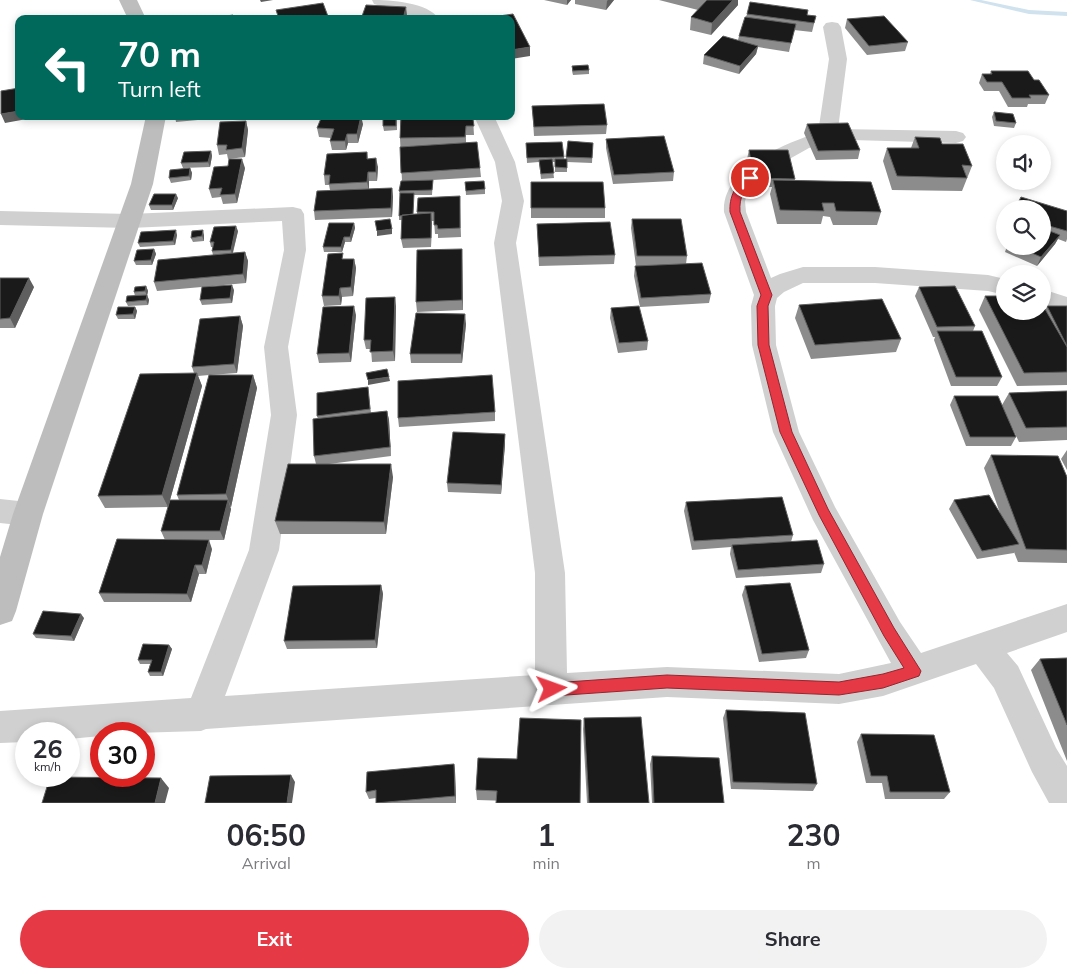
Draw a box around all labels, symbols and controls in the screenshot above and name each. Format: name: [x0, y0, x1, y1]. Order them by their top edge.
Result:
text: 70 m: [118, 32, 201, 76]
icon: left: [35, 35, 100, 100]
text: Turn left: [118, 75, 201, 103]
map controls: [996, 135, 1051, 320]
button: sound: [996, 135, 1051, 190]
pin: [729, 157, 771, 199]
icon: arrive: [736, 164, 764, 192]
button: search: [996, 200, 1051, 255]
button: layers: [996, 265, 1051, 320]
position arrow: [525, 662, 577, 714]
speed limit sign: 30: [90, 722, 155, 787]
text: 26: [32, 733, 63, 764]
text: km/h: [34, 759, 61, 774]
text: 06:50: [227, 816, 306, 854]
text: 1: [537, 816, 555, 854]
text: 230: [786, 816, 840, 854]
text: Arrival: [242, 853, 291, 873]
text: min: [533, 853, 560, 873]
text: m: [806, 853, 820, 873]
button: Exit: [20, 910, 529, 968]
button: Share: [539, 910, 1047, 968]

